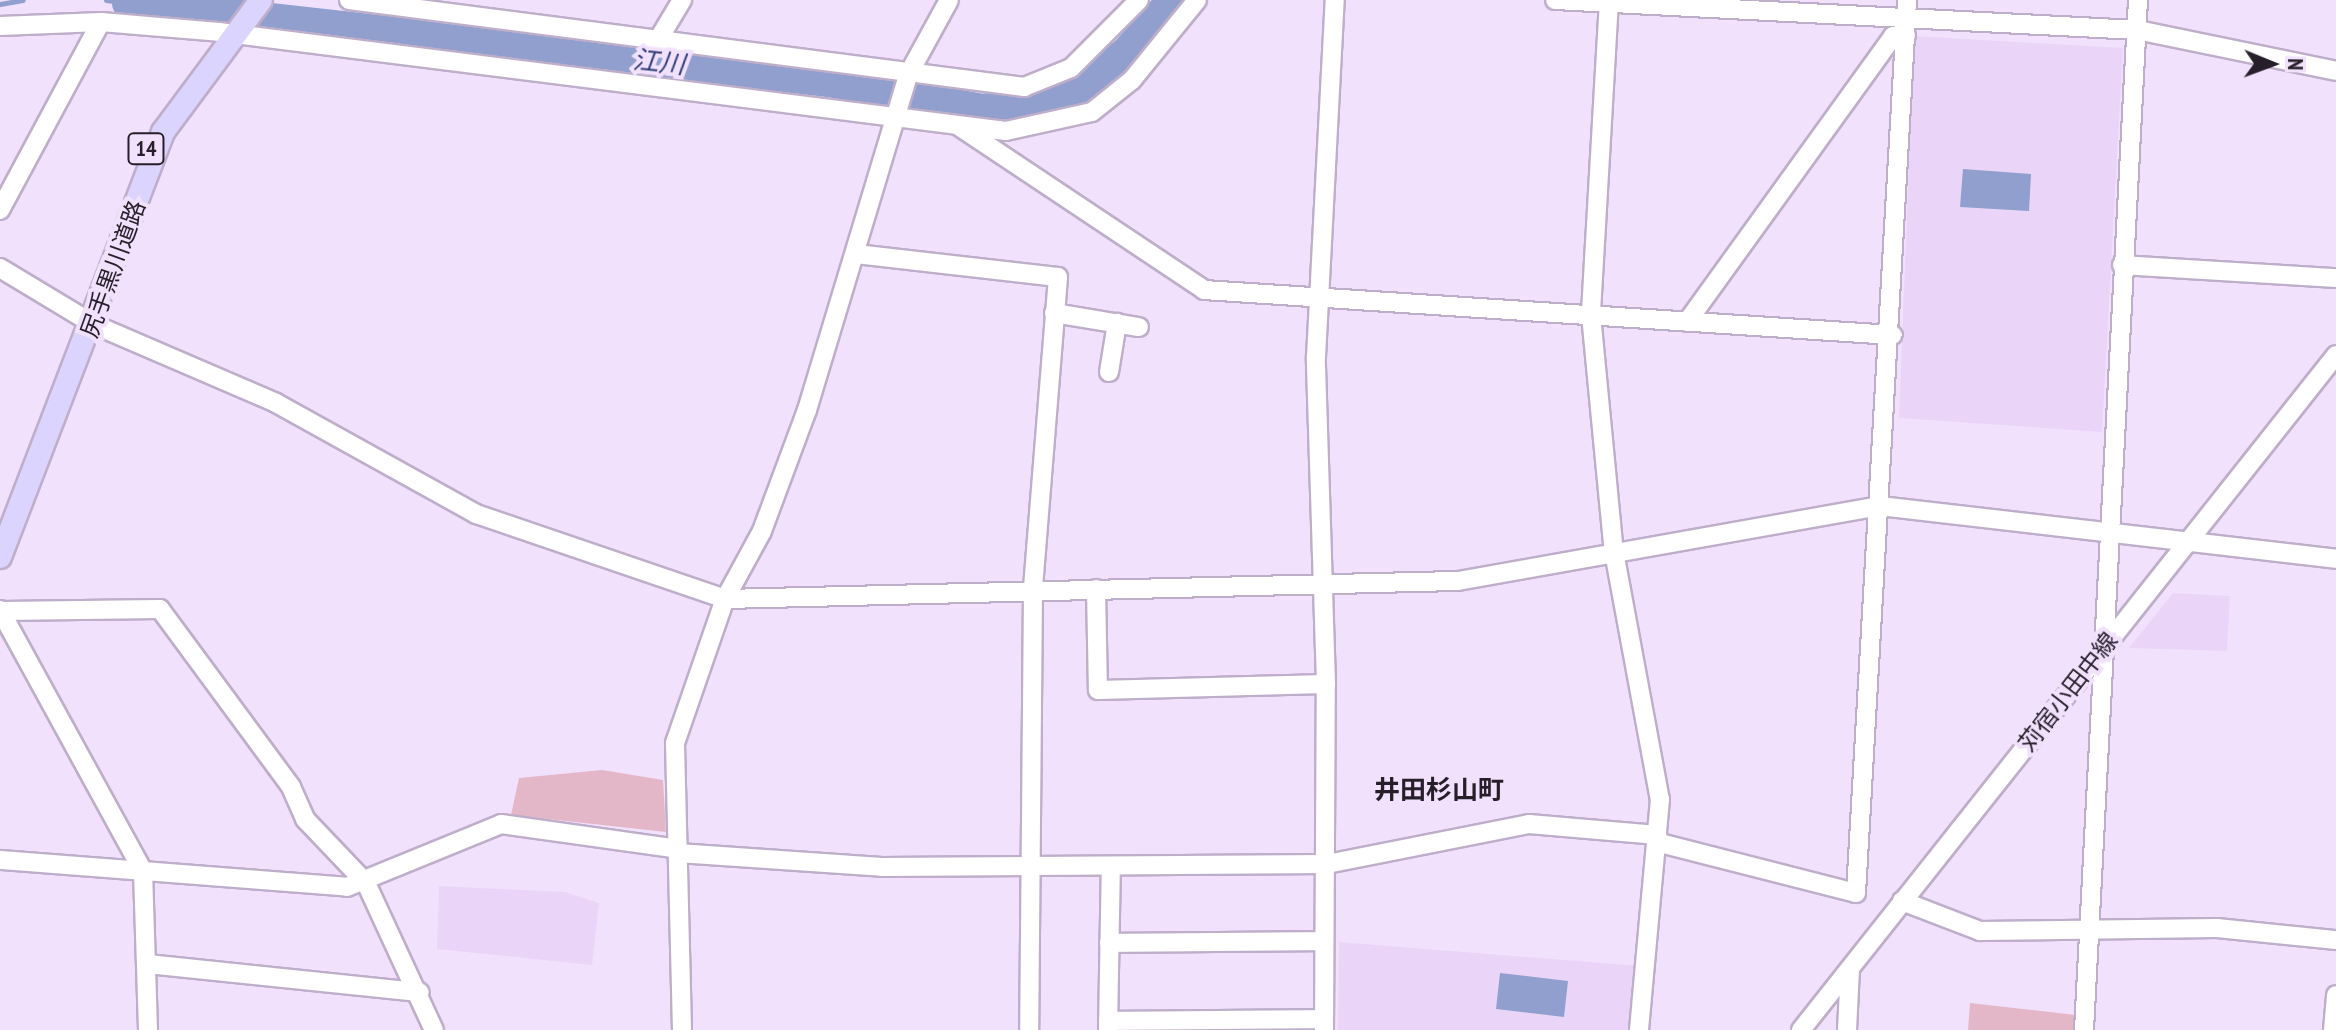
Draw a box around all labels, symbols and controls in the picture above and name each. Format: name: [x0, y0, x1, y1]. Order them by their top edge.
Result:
north arrow: [2232, 24, 2312, 104]
water label: 江川: [632, 44, 686, 80]
text: N: [2282, 58, 2310, 71]
road number: 14: [126, 131, 166, 167]
street label: 尻手黒川道路: [75, 196, 151, 342]
street label: 苅宿小田中線: [2012, 626, 2124, 758]
district label: 井田杉山町: [1374, 774, 1504, 806]

